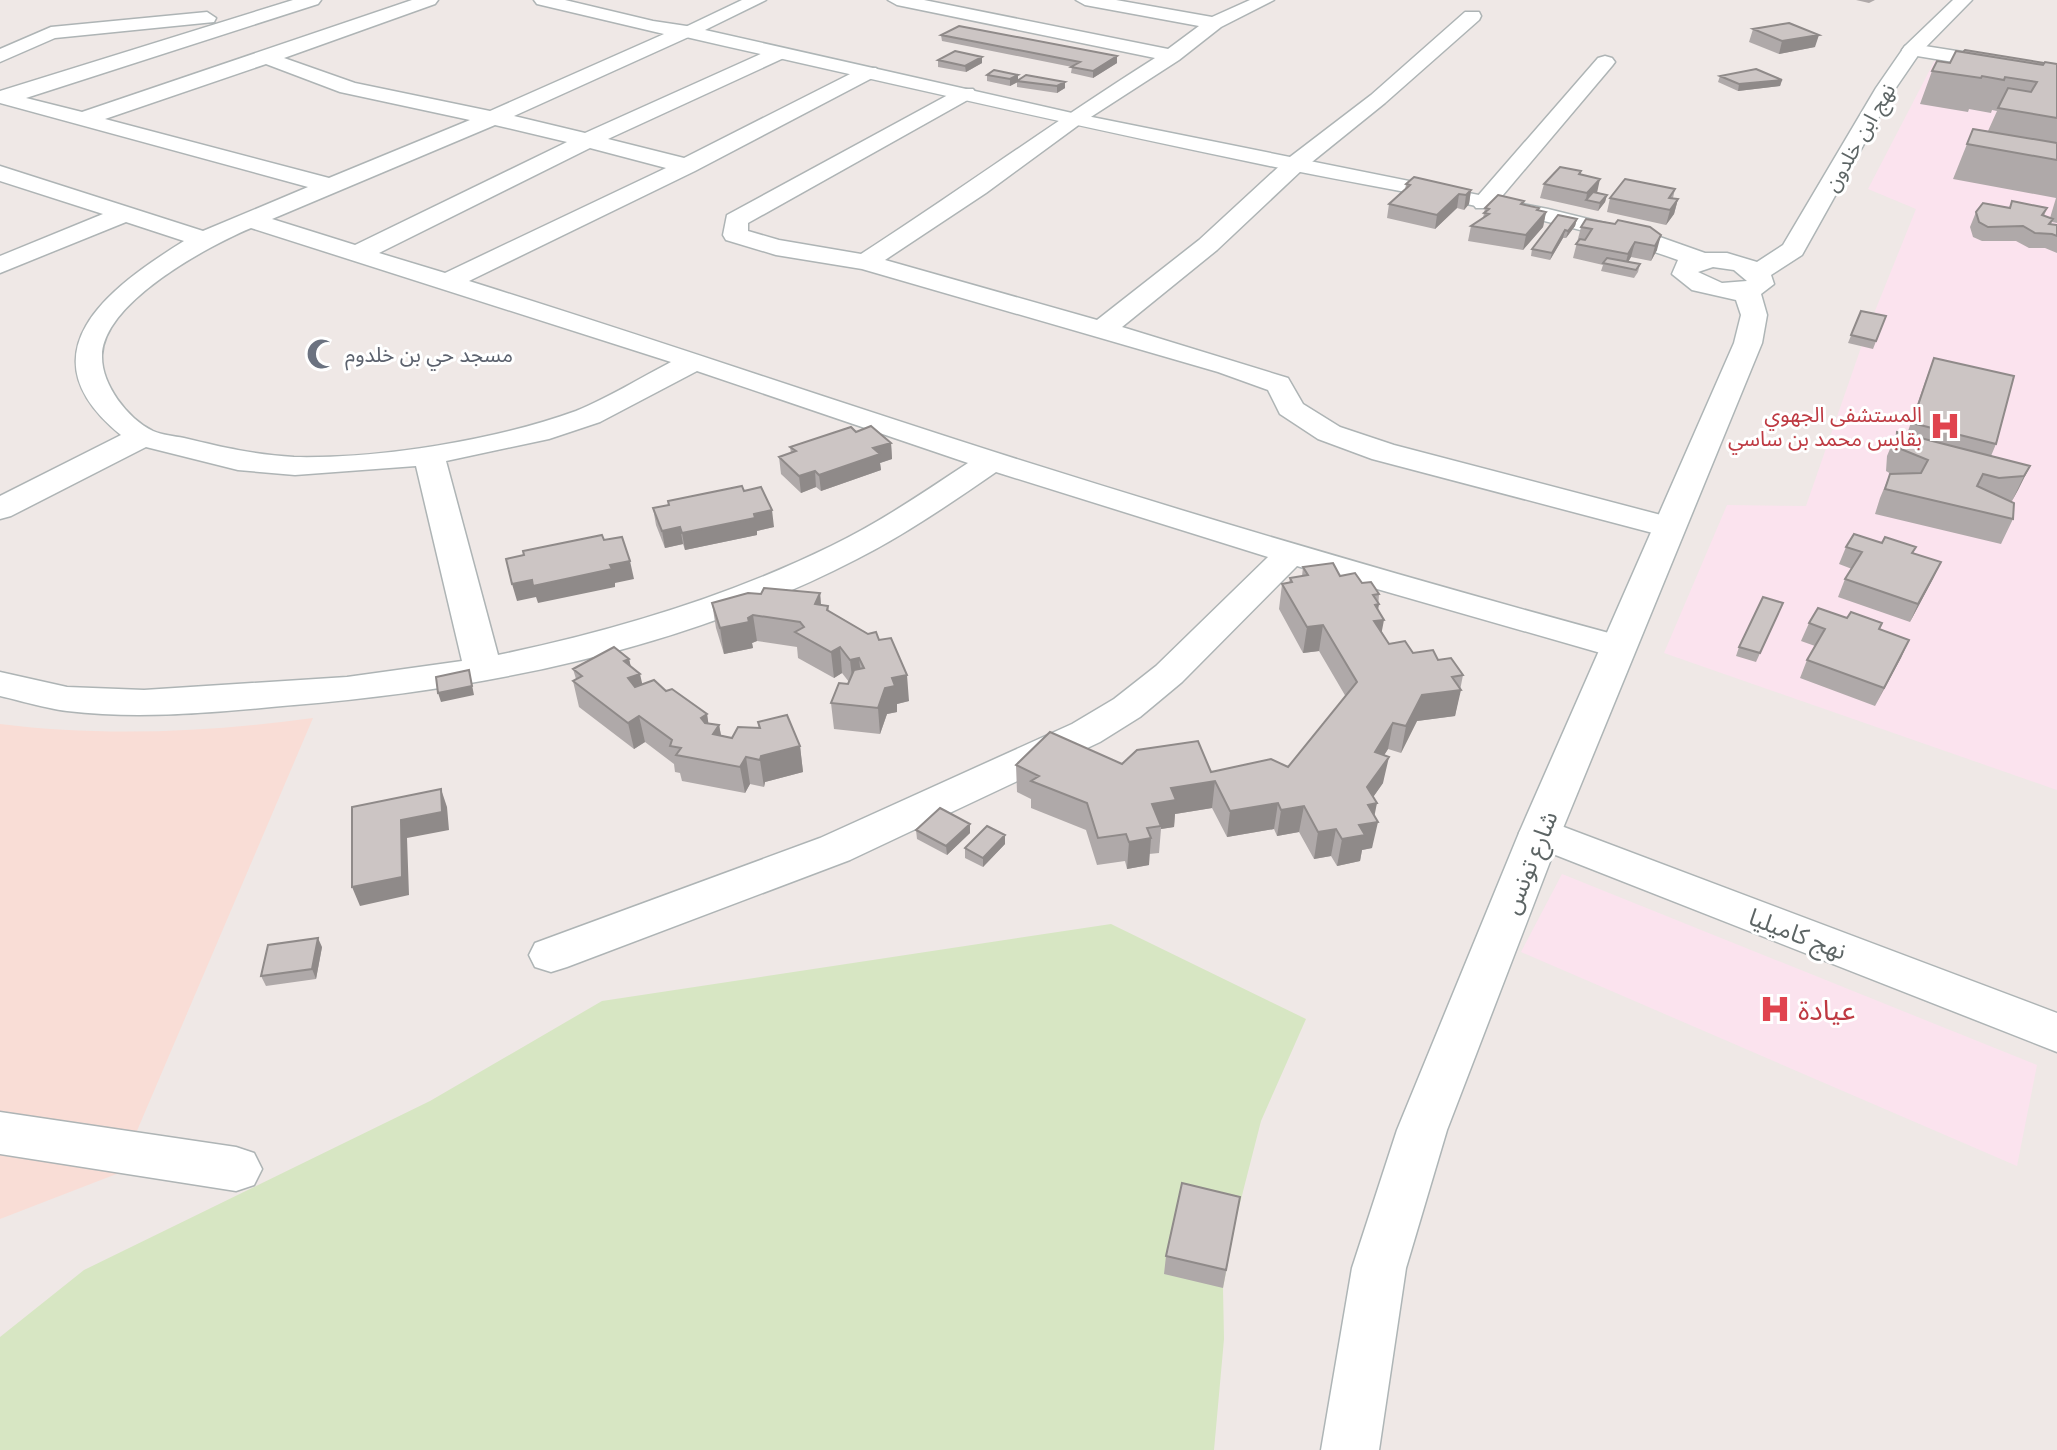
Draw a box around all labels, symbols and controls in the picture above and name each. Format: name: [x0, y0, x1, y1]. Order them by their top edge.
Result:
street label: نهج ابن خلدون: [1817, 78, 1903, 197]
mosque icon: مسجد حي بن خلدوم: [305, 337, 339, 371]
place label: مسجد حي بن خلدوم: [345, 340, 513, 371]
place label: المستشفى الجهوي بقابس محمد بن ساسي: [1728, 400, 1922, 455]
hospital icon: المستشفى الجهوي بقابس محمد بن ساسي: [1928, 409, 1962, 443]
street label: شارع تونس: [1493, 806, 1566, 919]
street label: نهج كاميليا: [1744, 899, 1852, 969]
place label: عيادة: [1798, 990, 1855, 1028]
hospital icon: عيادة: [1758, 992, 1792, 1026]

